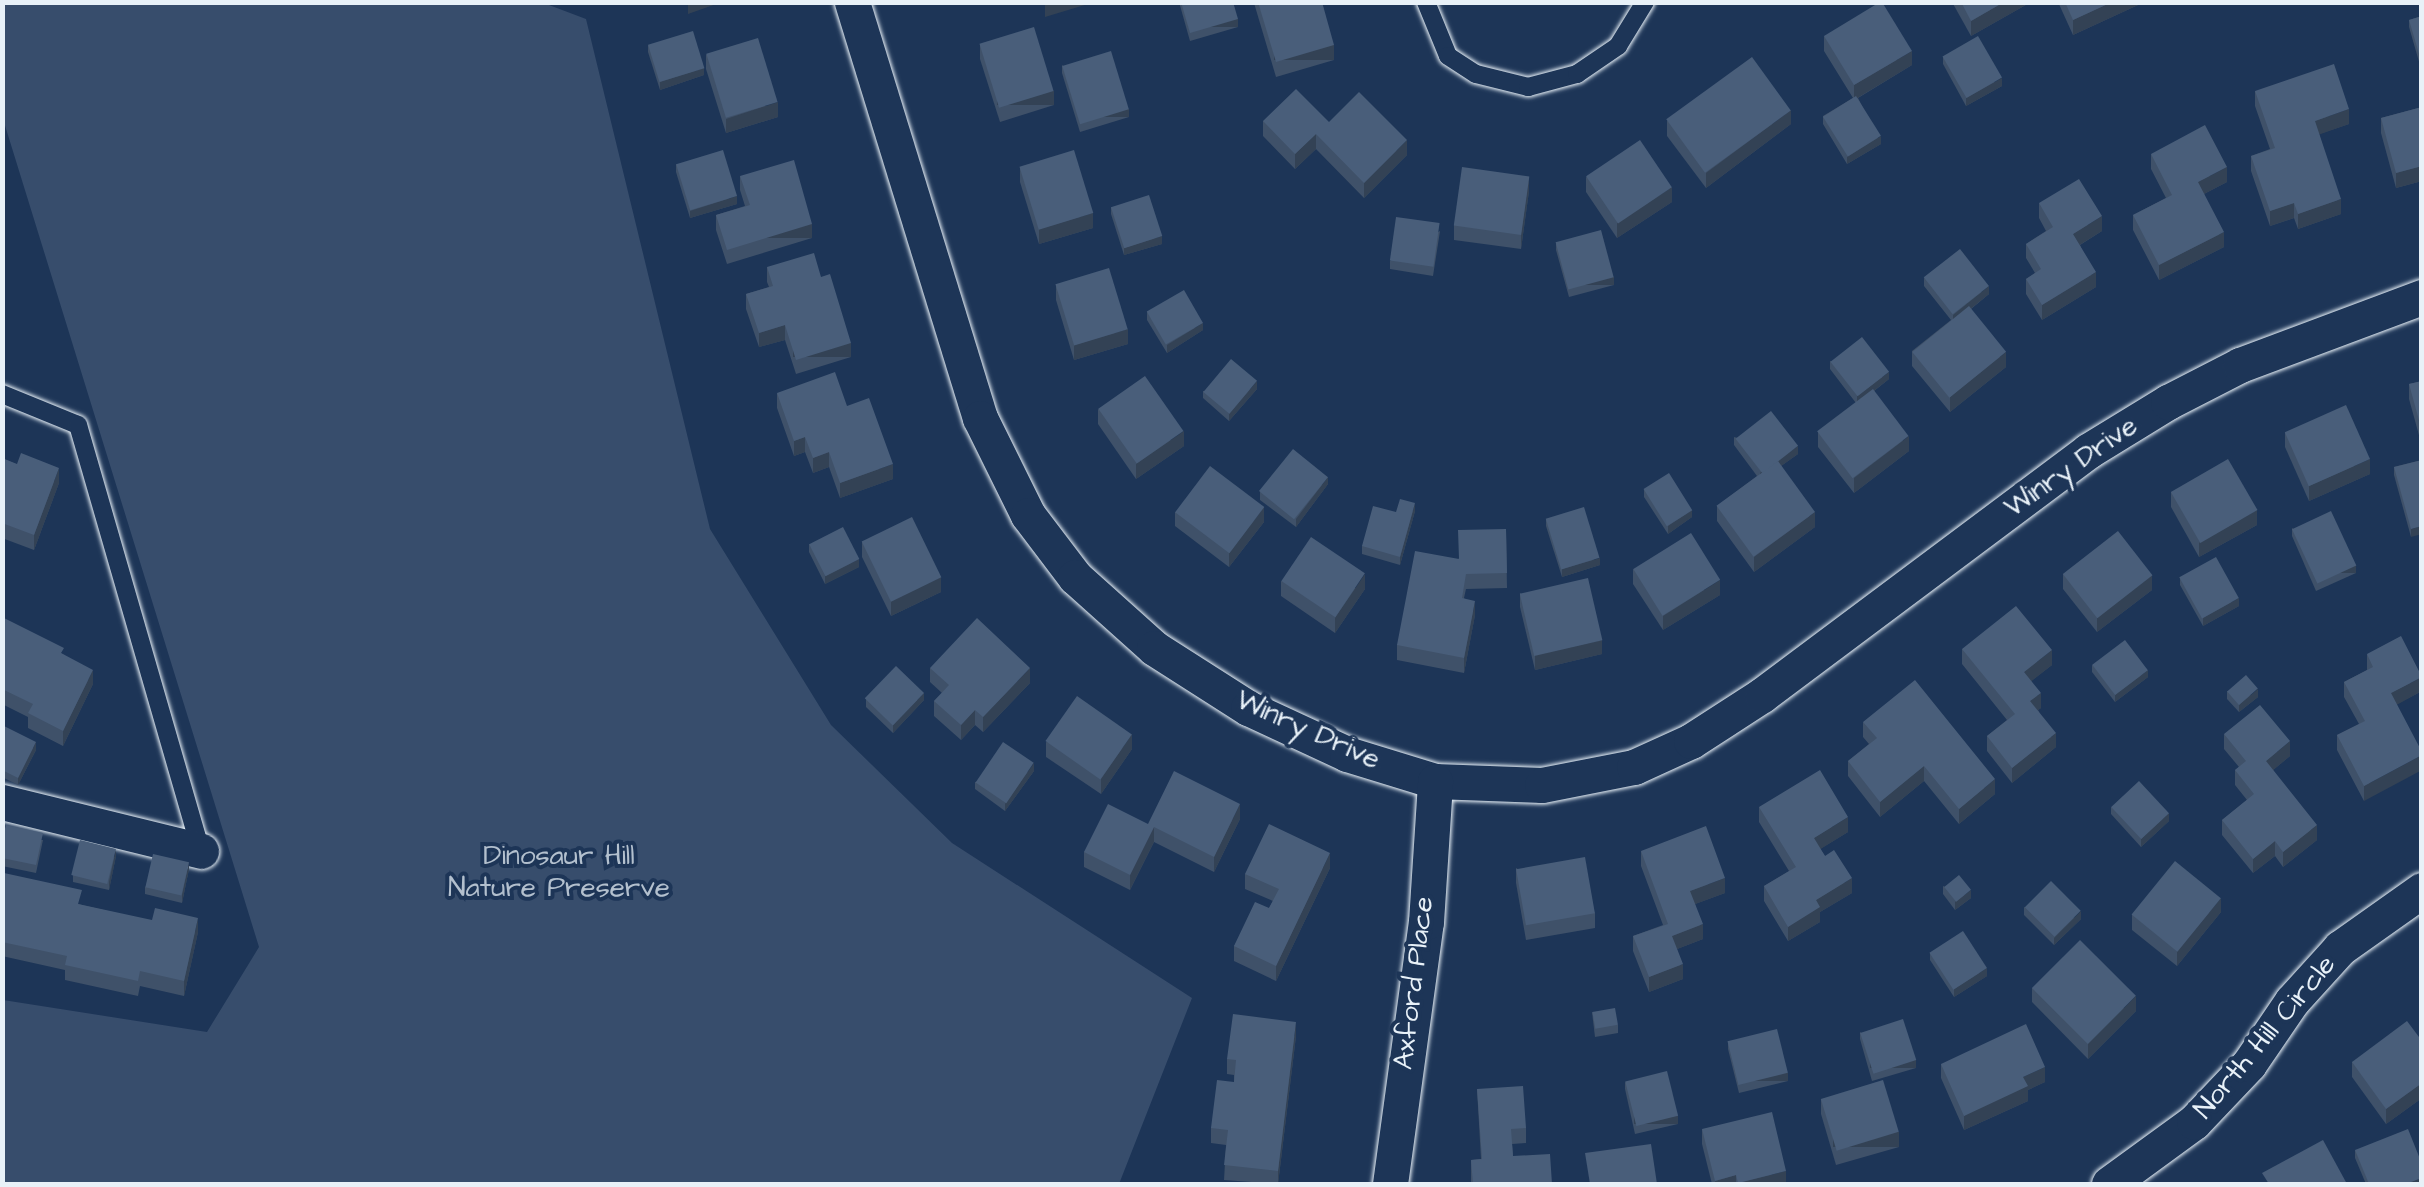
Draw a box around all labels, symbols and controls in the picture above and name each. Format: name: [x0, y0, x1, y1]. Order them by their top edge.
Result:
street label: Winry Drive: [1998, 409, 2144, 525]
street label: Winry Drive: [1231, 683, 1385, 777]
park label: Dinosaur Hill Nature Preserve: [448, 839, 670, 905]
street label: Axford Place: [1387, 895, 1441, 1071]
street label: North Hill Circle: [2187, 948, 2343, 1126]

